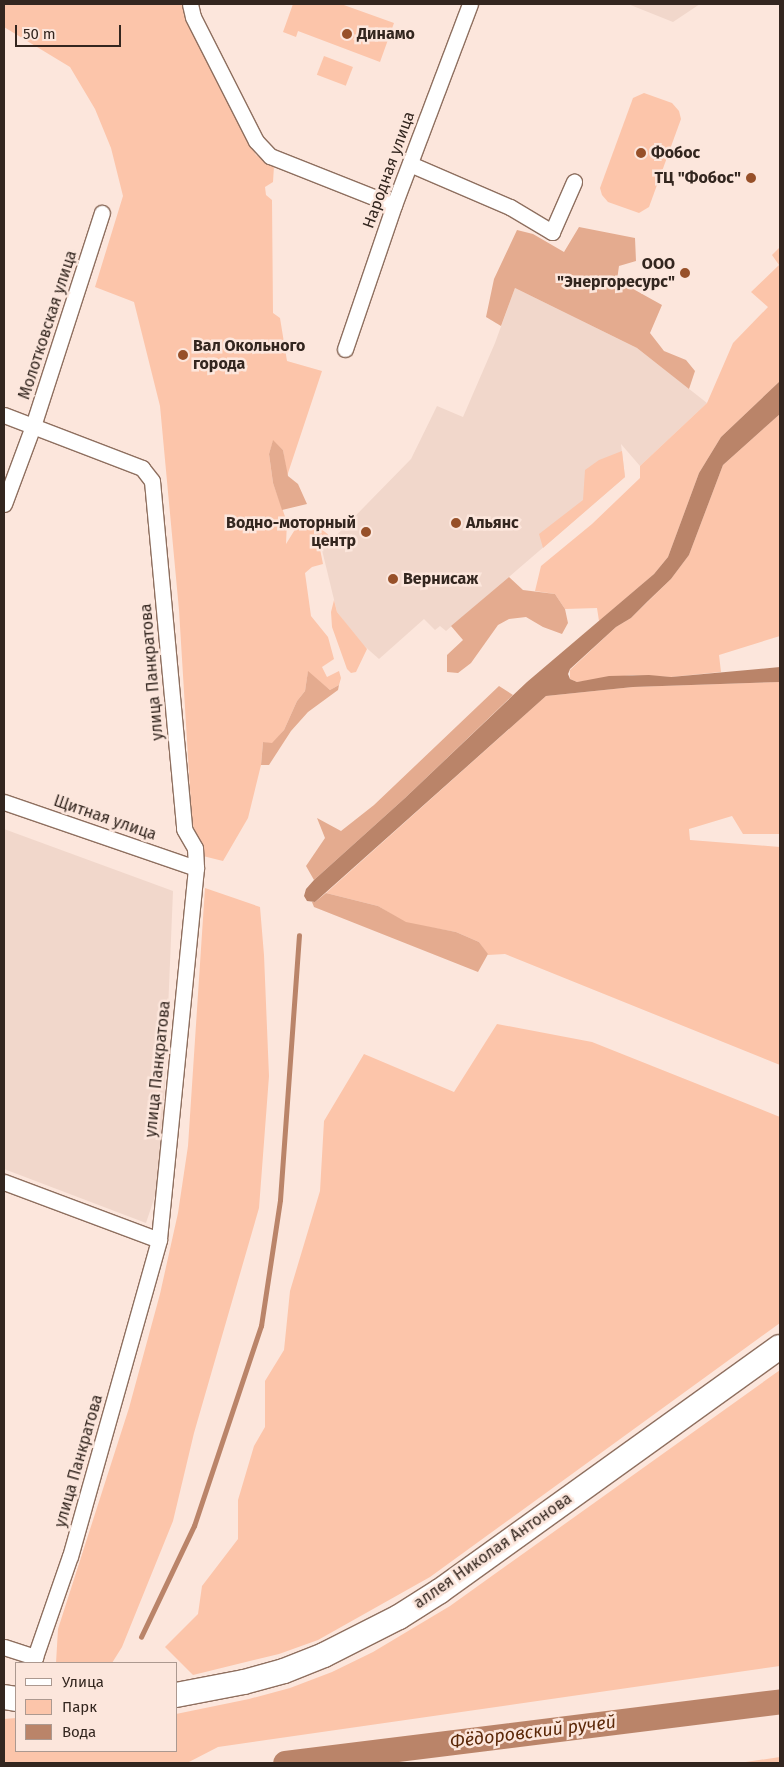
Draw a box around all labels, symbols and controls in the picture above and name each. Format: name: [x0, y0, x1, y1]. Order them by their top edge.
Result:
scale bar: [18, 15, 124, 47]
place label: Динамо: [357, 24, 415, 44]
text: 50 m: [23, 25, 56, 43]
marker: Динамо: [341, 28, 353, 40]
street label: Народная улица: [359, 109, 419, 231]
place label: Фобос: [651, 143, 700, 163]
marker: Фобос: [635, 147, 647, 159]
place label: ТЦ "Фобос": [654, 168, 741, 188]
marker: ТЦ "Фобос": [745, 172, 757, 184]
street label: Молотковская улица: [15, 248, 81, 402]
place label: ООО "Энергоресурс": [557, 254, 675, 292]
marker: ООО "Энергоресурс": [679, 267, 691, 279]
place label: Вал Окольного города: [193, 336, 305, 374]
marker: Вал Окольного города: [177, 349, 189, 361]
place label: Водно-моторный центр: [226, 513, 356, 551]
place label: Альянс: [466, 513, 519, 533]
marker: Альянс: [450, 517, 462, 529]
marker: Водно-моторный центр: [360, 526, 372, 538]
place label: Вернисаж: [403, 569, 478, 589]
marker: Вернисаж: [387, 573, 399, 585]
street label: улица Панкратова: [136, 603, 168, 741]
street label: Щитная улица: [51, 791, 159, 845]
street label: улица Панкратова: [141, 1000, 175, 1138]
street label: улица Панкратова: [51, 1392, 107, 1530]
street label: аллея Николая Антонова: [410, 1489, 576, 1613]
legend: [15, 1662, 178, 1752]
text: Улица: [62, 1673, 104, 1691]
text: Парк: [62, 1698, 97, 1716]
water label: Фёдоровский ручей: [449, 1711, 617, 1753]
text: Вода: [62, 1723, 96, 1741]

